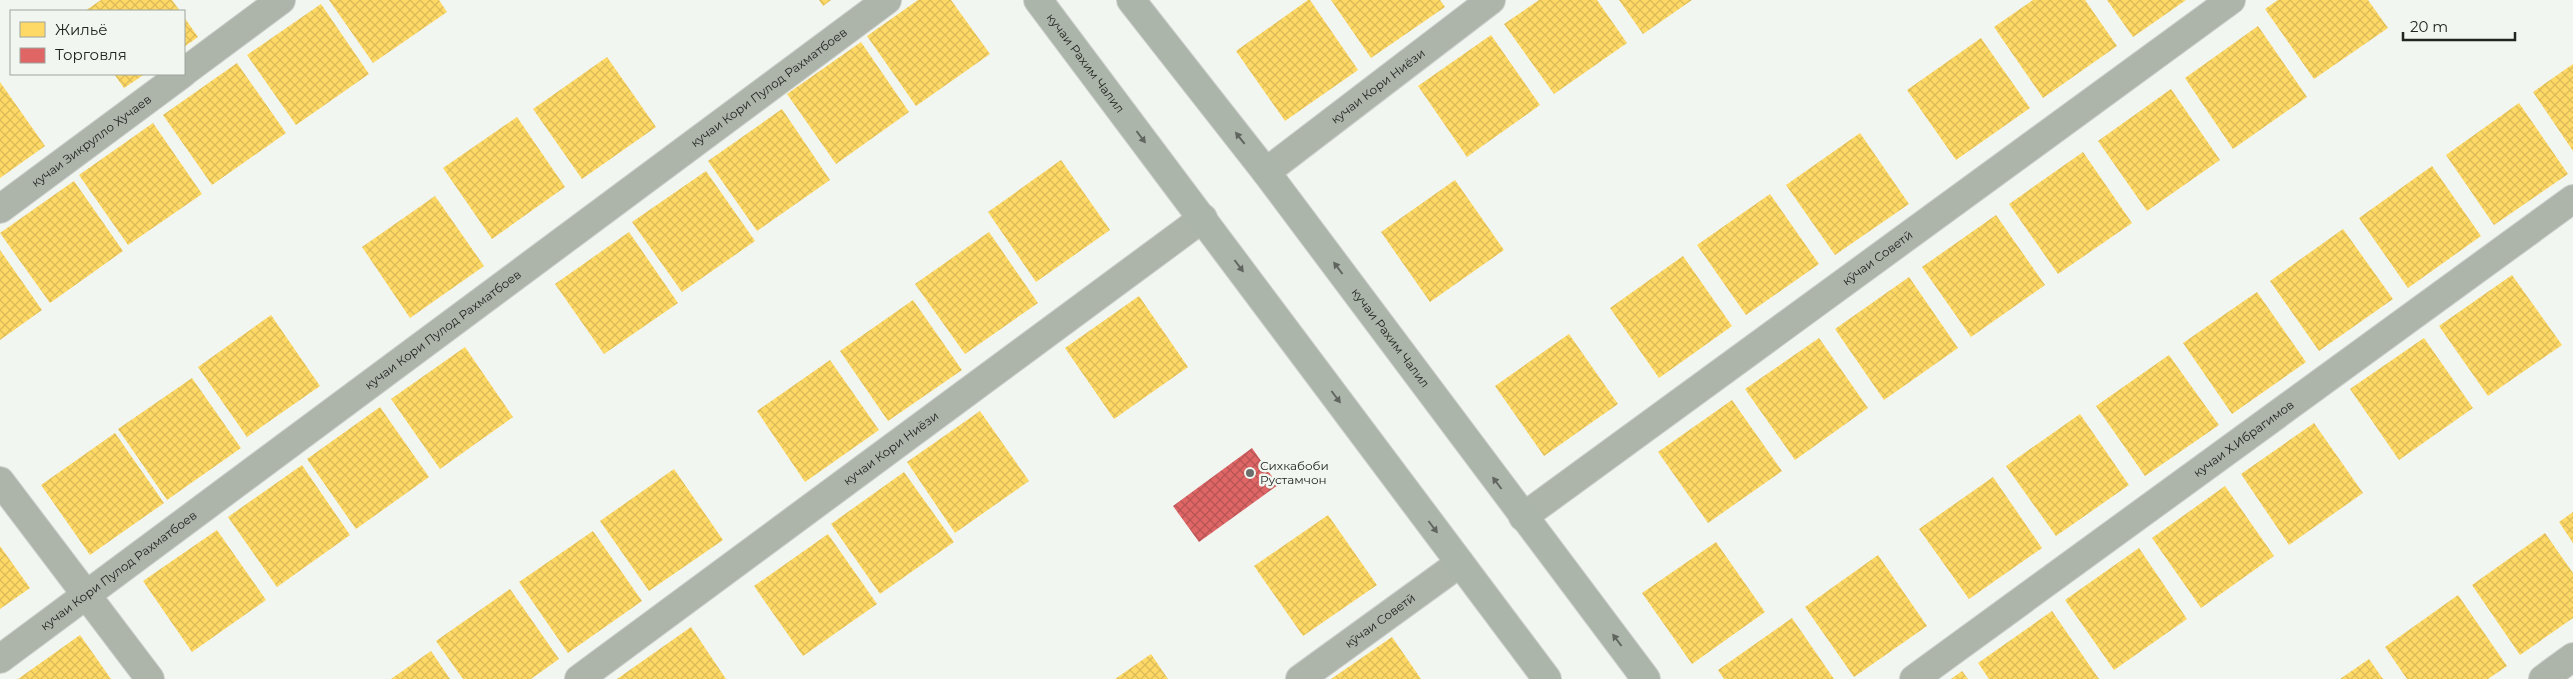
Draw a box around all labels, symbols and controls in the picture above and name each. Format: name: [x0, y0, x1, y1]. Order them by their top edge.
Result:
legend: [10, 10, 185, 75]
street label: кучаи Рахим Чалил: [1044, 10, 1128, 116]
scale bar: [2403, 10, 2516, 42]
text: 20 m: [2410, 17, 2448, 36]
text: Жильё: [55, 20, 108, 39]
street label: кучаи Кори Пулод Рахматбоев: [688, 24, 850, 150]
text: Торговля: [55, 45, 127, 64]
street label: кучаи Кори Ниёзи: [1328, 45, 1428, 127]
street label: кучаи Зикрулло Хучаев: [28, 91, 154, 190]
one-way arrow: [1136, 130, 1146, 144]
one-way arrow: [1234, 132, 1245, 145]
street label: кӯчаи Советӣ: [1839, 227, 1915, 288]
one-way arrow: [1234, 259, 1244, 273]
one-way arrow: [1332, 262, 1343, 275]
street label: кучаи Кори Пулод Рахматбоев: [362, 266, 524, 392]
street label: кучаи Рахим Чалил: [1349, 285, 1433, 390]
one-way arrow: [1331, 390, 1341, 404]
street label: кучаи Х.Ибрагимов: [2190, 397, 2297, 480]
street label: кучаи Кори Ниёзи: [840, 408, 941, 488]
place label: Сихкабоби Рустамчон: [1260, 458, 1329, 487]
marker: Сихкабоби Рустамчон: [1244, 467, 1256, 479]
one-way arrow: [1492, 477, 1503, 490]
street label: кучаи Кори Пулод Рахматбоев: [37, 507, 200, 633]
one-way arrow: [1428, 520, 1438, 534]
street label: кӯчаи Советӣ: [1342, 590, 1418, 651]
one-way arrow: [1611, 634, 1622, 647]

